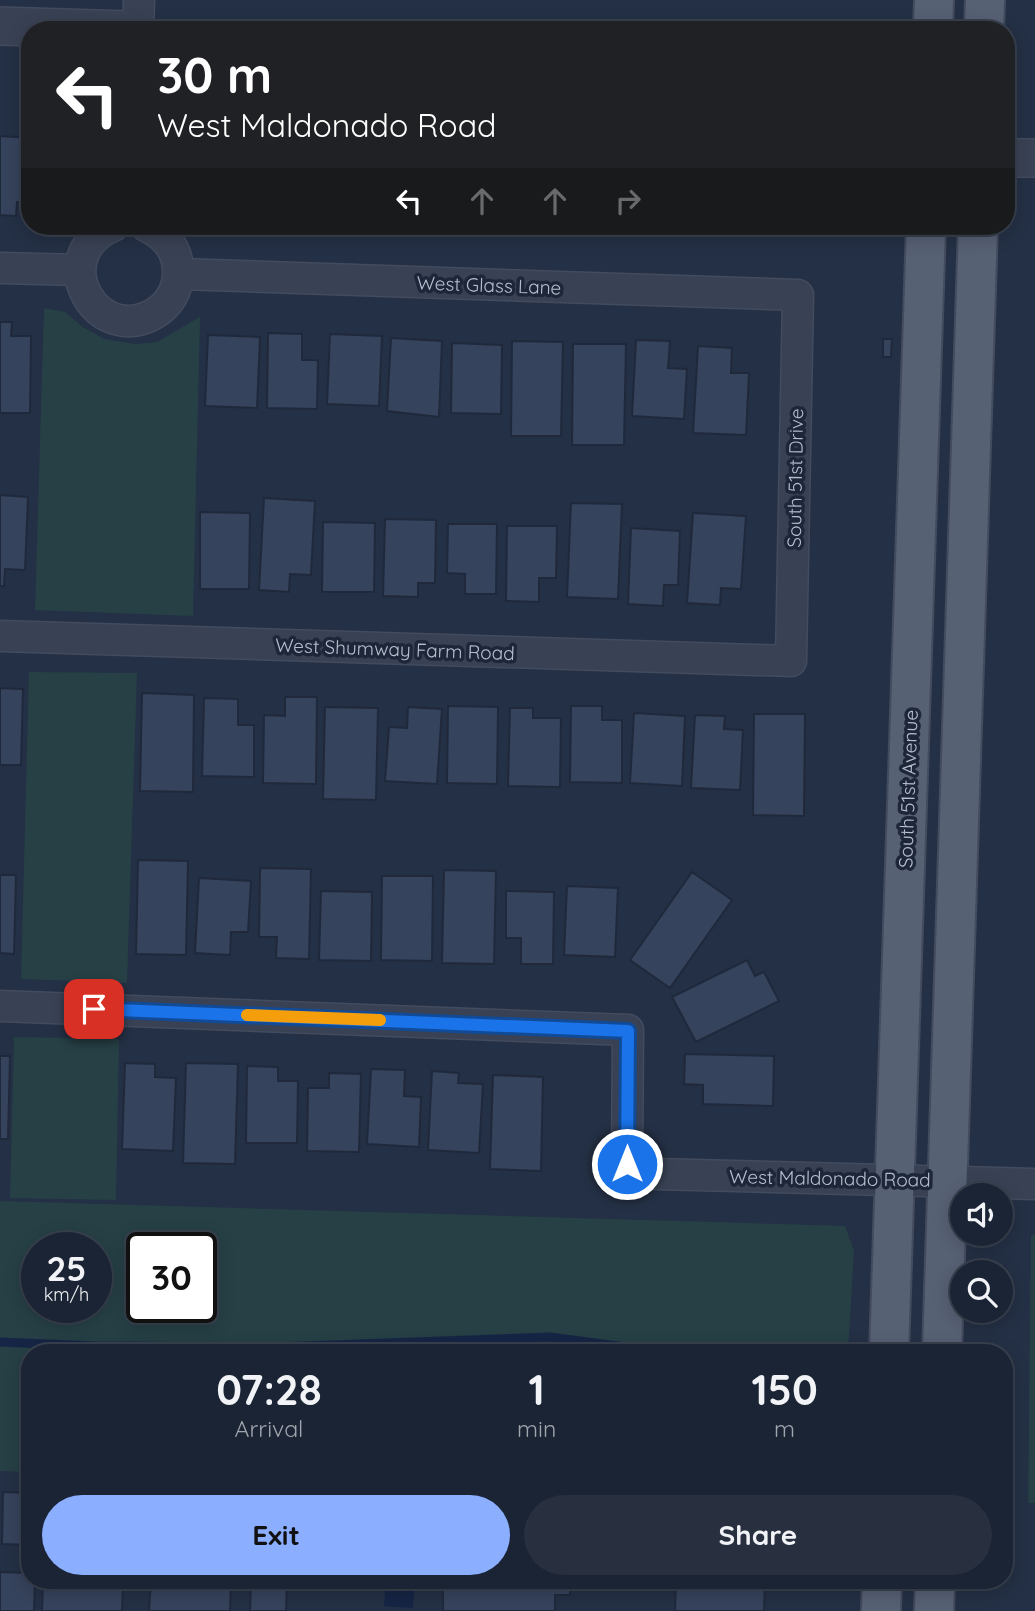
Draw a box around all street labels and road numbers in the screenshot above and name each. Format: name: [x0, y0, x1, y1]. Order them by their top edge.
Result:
street label: West Glass Lane: [416, 270, 562, 300]
street label: South 51st Drive: [782, 408, 808, 548]
street label: West Shumway Farm Road: [275, 633, 515, 665]
street label: South 51st Avenue: [893, 709, 923, 869]
street label: West Maldonado Road: [729, 1164, 931, 1192]

